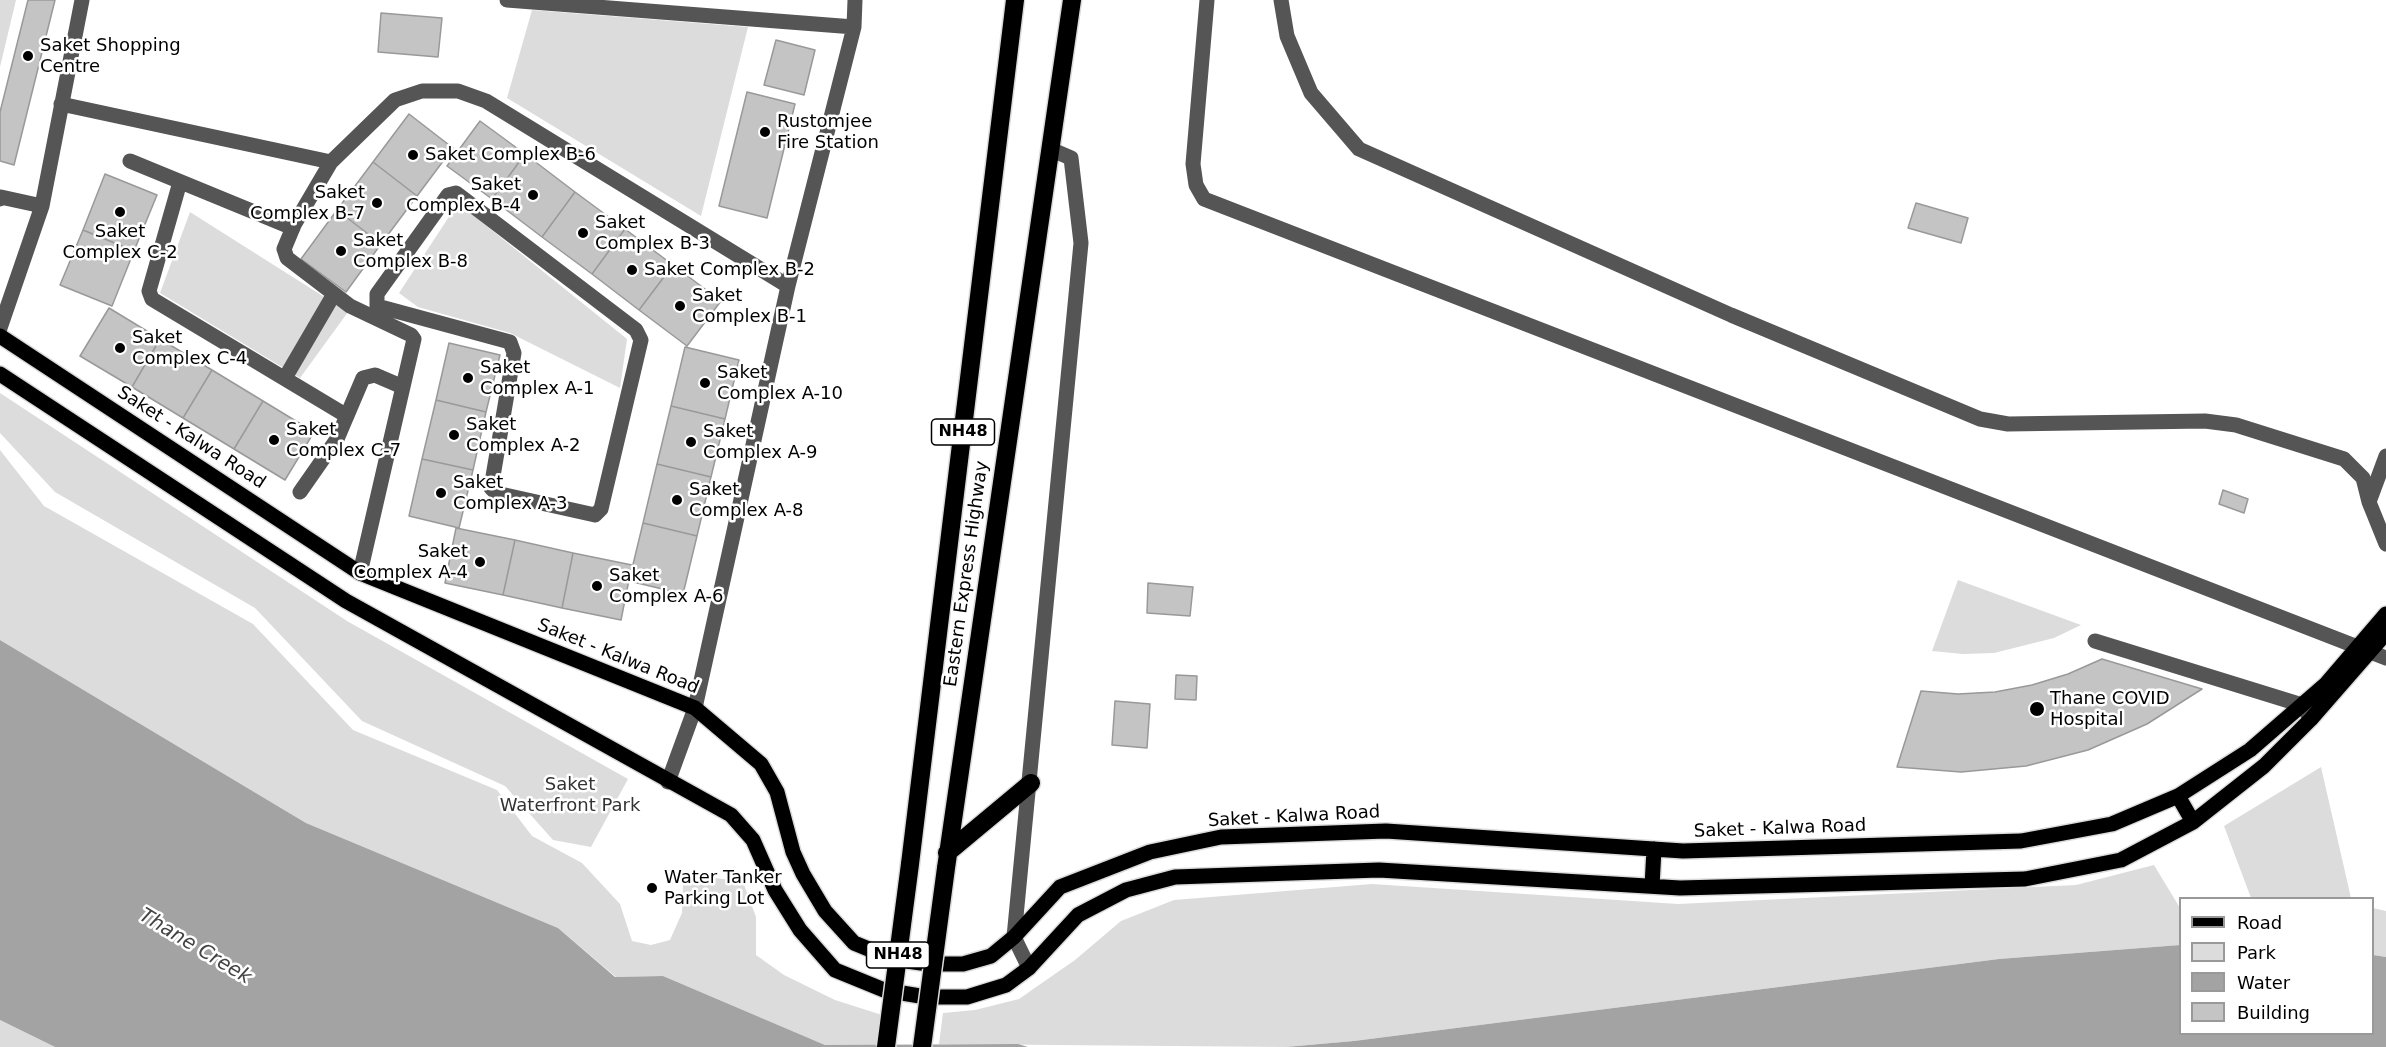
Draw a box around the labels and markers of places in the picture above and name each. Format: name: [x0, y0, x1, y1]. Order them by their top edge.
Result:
place label: Saket Shopping Centre: [40, 35, 181, 78]
marker: Saket Shopping Centre: [21, 49, 35, 63]
place label: Rustomjee Fire Station: [777, 111, 879, 154]
marker: Rustomjee Fire Station: [758, 125, 772, 139]
place label: Saket Complex B-6: [425, 144, 596, 166]
marker: Saket Complex B-6: [406, 148, 420, 162]
place label: Saket Complex B-4: [406, 174, 521, 216]
place label: Saket Complex B-7: [250, 182, 365, 224]
marker: Saket Complex B-4: [526, 188, 540, 202]
marker: Saket Complex B-7: [370, 196, 384, 210]
marker: Saket Complex C-2: [113, 205, 127, 219]
place label: Saket Complex B-3: [595, 212, 710, 254]
place label: Saket Complex C-2: [62, 221, 178, 264]
marker: Saket Complex B-3: [576, 226, 590, 240]
place label: Saket Complex B-8: [353, 230, 468, 272]
marker: Saket Complex B-8: [334, 244, 348, 258]
place label: Saket Complex B-2: [644, 259, 815, 281]
marker: Saket Complex B-2: [625, 263, 639, 277]
place label: Saket Complex B-1: [692, 285, 807, 328]
marker: Saket Complex B-1: [673, 299, 687, 313]
place label: Saket Complex C-4: [132, 327, 247, 370]
marker: Saket Complex C-4: [113, 341, 127, 355]
place label: Saket Complex A-1: [480, 357, 595, 400]
place label: Saket Complex A-10: [717, 362, 843, 404]
marker: Saket Complex A-1: [461, 371, 475, 385]
marker: Saket Complex A-10: [698, 376, 712, 390]
place label: Saket Complex A-2: [466, 414, 581, 456]
place label: Saket Complex C-7: [286, 419, 401, 462]
place label: Saket Complex A-9: [703, 421, 818, 464]
marker: Saket Complex A-2: [447, 428, 461, 442]
marker: Saket Complex C-7: [267, 433, 281, 447]
marker: Saket Complex A-9: [684, 435, 698, 449]
place label: Saket Complex A-3: [453, 472, 568, 514]
place label: Saket Complex A-8: [689, 479, 804, 522]
marker: Saket Complex A-3: [434, 486, 448, 500]
marker: Saket Complex A-8: [670, 493, 684, 507]
place label: Saket Complex A-4: [353, 541, 468, 584]
marker: Saket Complex A-4: [473, 555, 487, 569]
place label: Saket Complex A-6: [609, 565, 724, 608]
marker: Saket Complex A-6: [590, 579, 604, 593]
place label: Thane COVID Hospital: [2050, 688, 2170, 730]
marker: Thane COVID Hospital: [2028, 700, 2046, 718]
place label: Water Tanker Parking Lot: [664, 867, 782, 910]
marker: Water Tanker Parking Lot: [645, 881, 659, 895]

